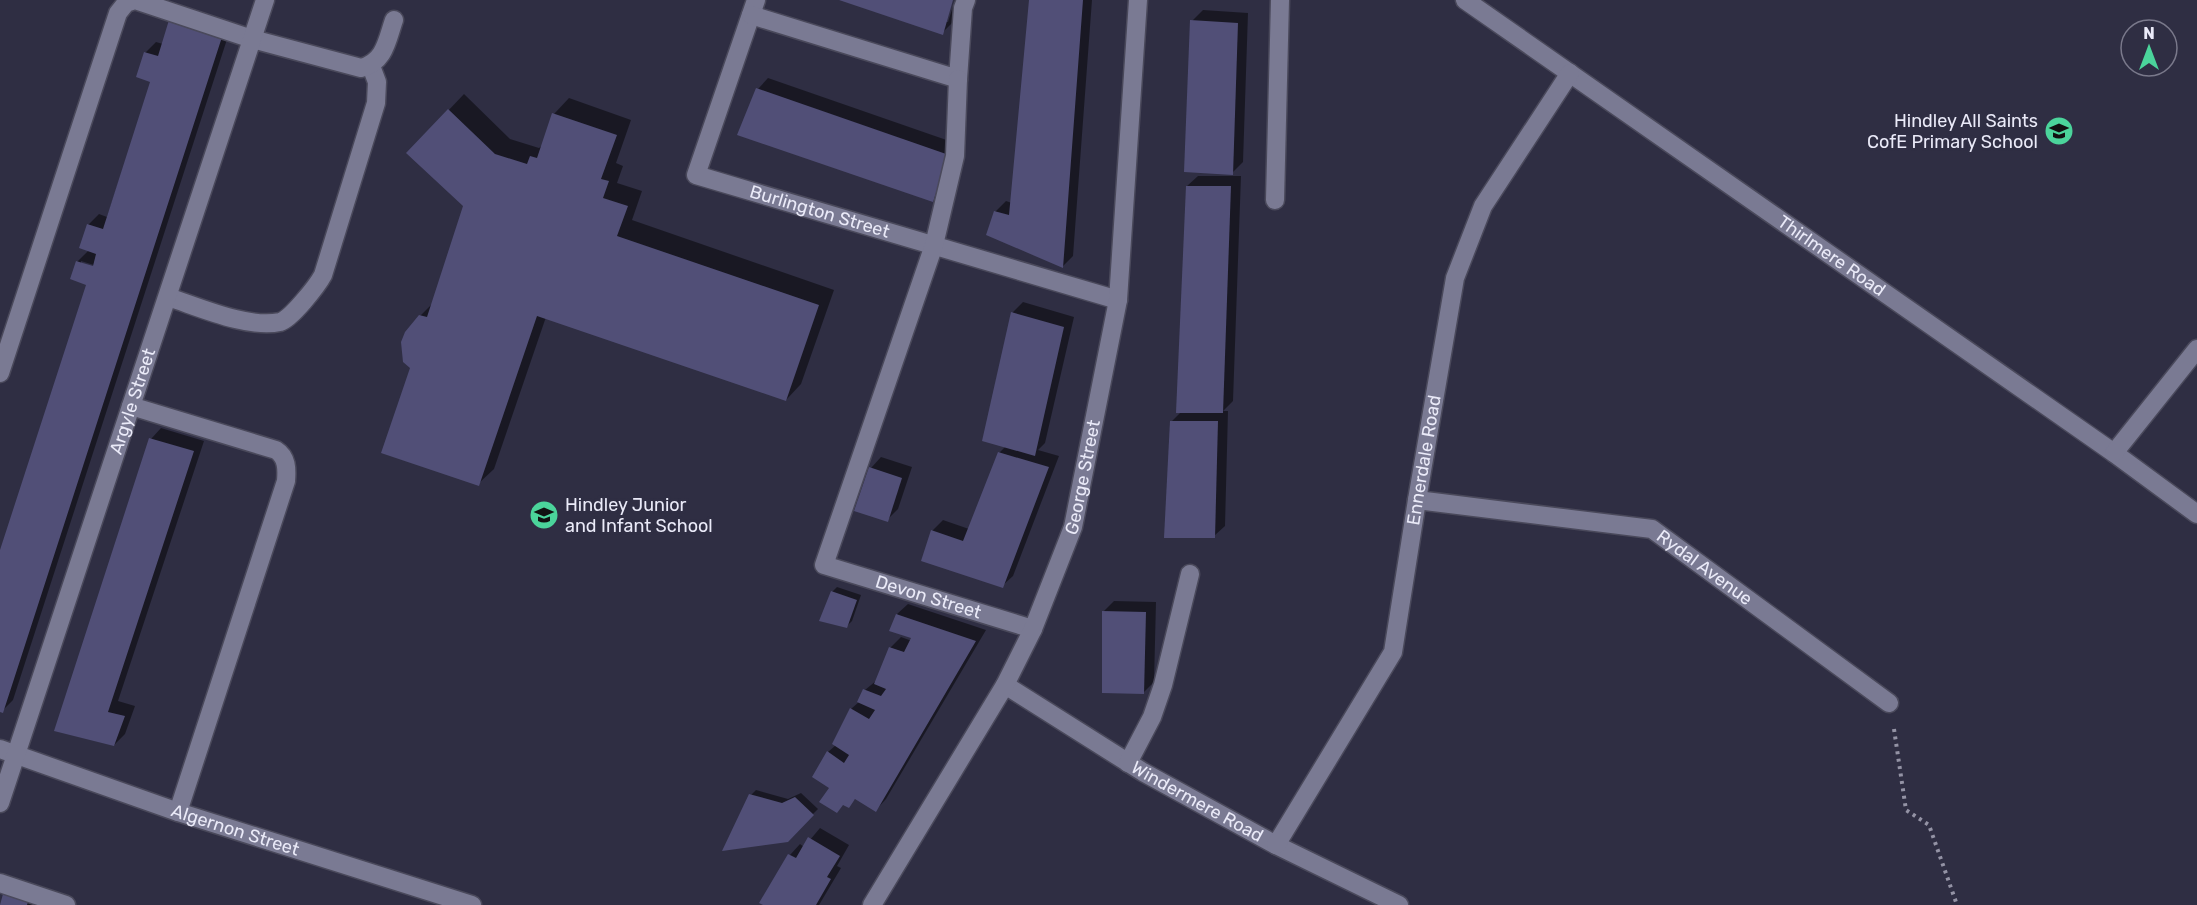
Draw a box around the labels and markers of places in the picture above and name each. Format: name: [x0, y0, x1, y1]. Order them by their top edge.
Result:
place label: Hindley All Saints CofE Primary School: [1867, 110, 2038, 153]
school or university icon: Hindley All Saints CofE Primary School: [2043, 115, 2075, 147]
place label: Hindley Junior and Infant School: [565, 494, 713, 537]
school or university icon: Hindley Junior and Infant School: [528, 499, 560, 531]

